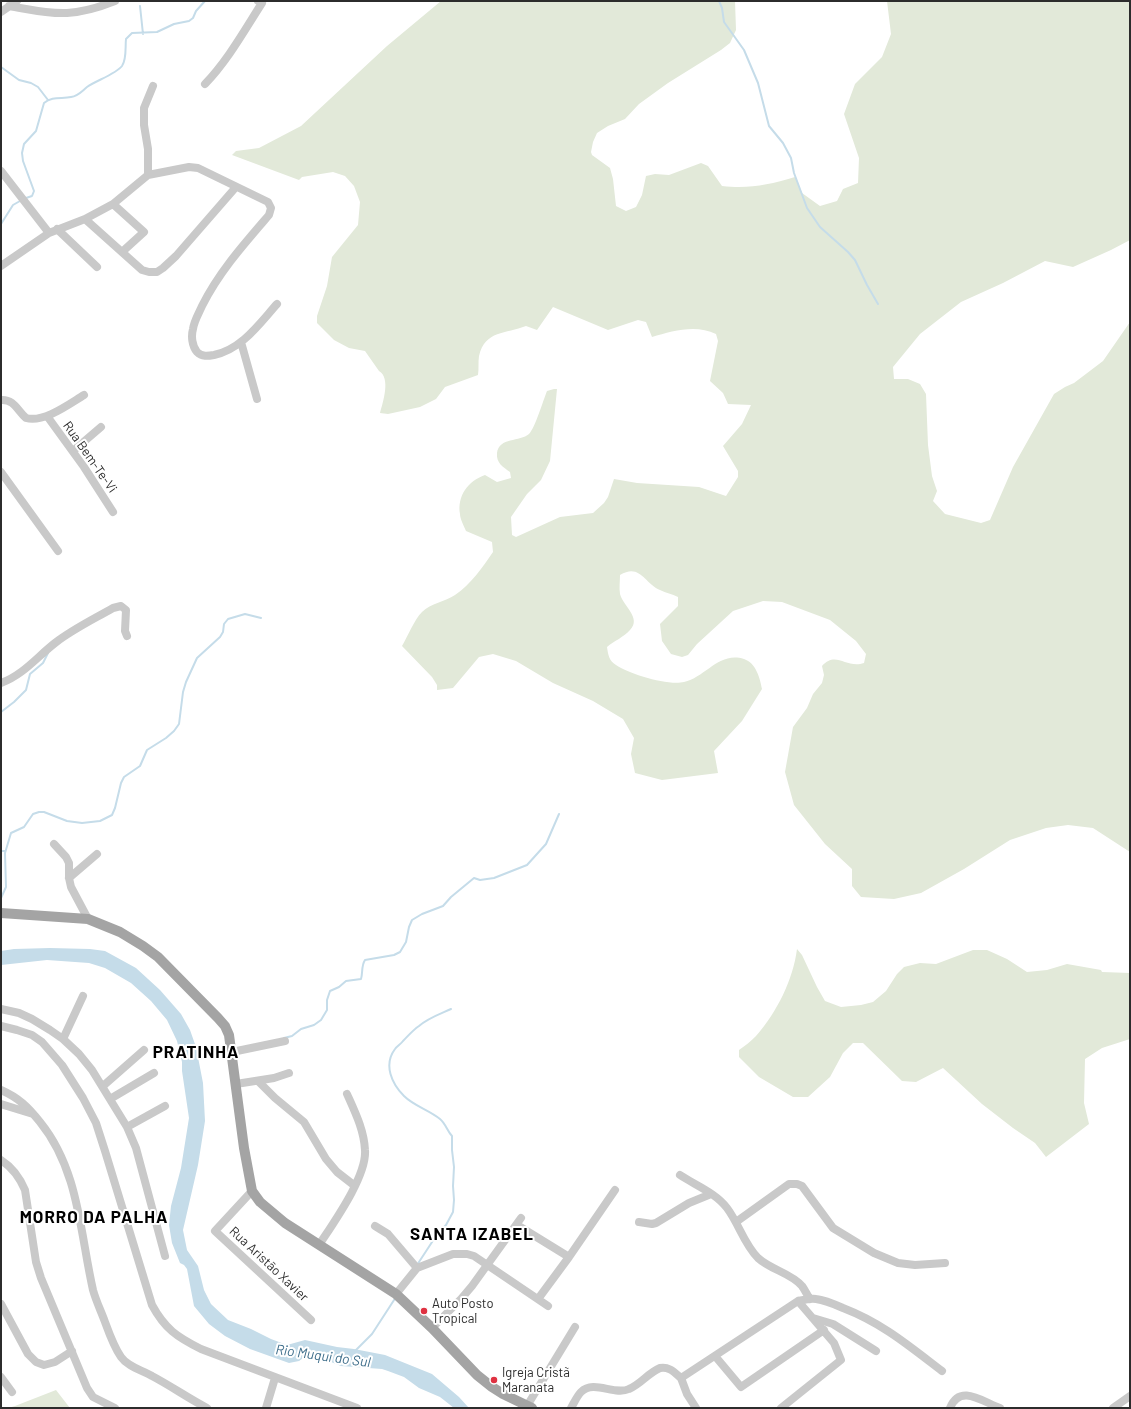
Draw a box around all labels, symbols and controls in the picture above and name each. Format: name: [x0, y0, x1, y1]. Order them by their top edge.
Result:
street label: Rua Bem-Te-Vi: [60, 418, 120, 496]
district label: PRATINHA: [153, 1042, 239, 1062]
district label: MORRO DA PALHA: [20, 1207, 168, 1227]
street label: Rua Aristão Xavier: [226, 1223, 312, 1305]
district label: SANTA IZABEL: [410, 1224, 534, 1244]
place label: Auto Posto Tropical: [432, 1296, 493, 1327]
marker: Auto Posto Tropical: [419, 1306, 429, 1316]
water label: Rio Muqui do Sul: [274, 1341, 372, 1371]
place label: Igreja Cristã Maranata: [502, 1365, 570, 1396]
marker: Igreja Cristã Maranata: [489, 1375, 499, 1385]

